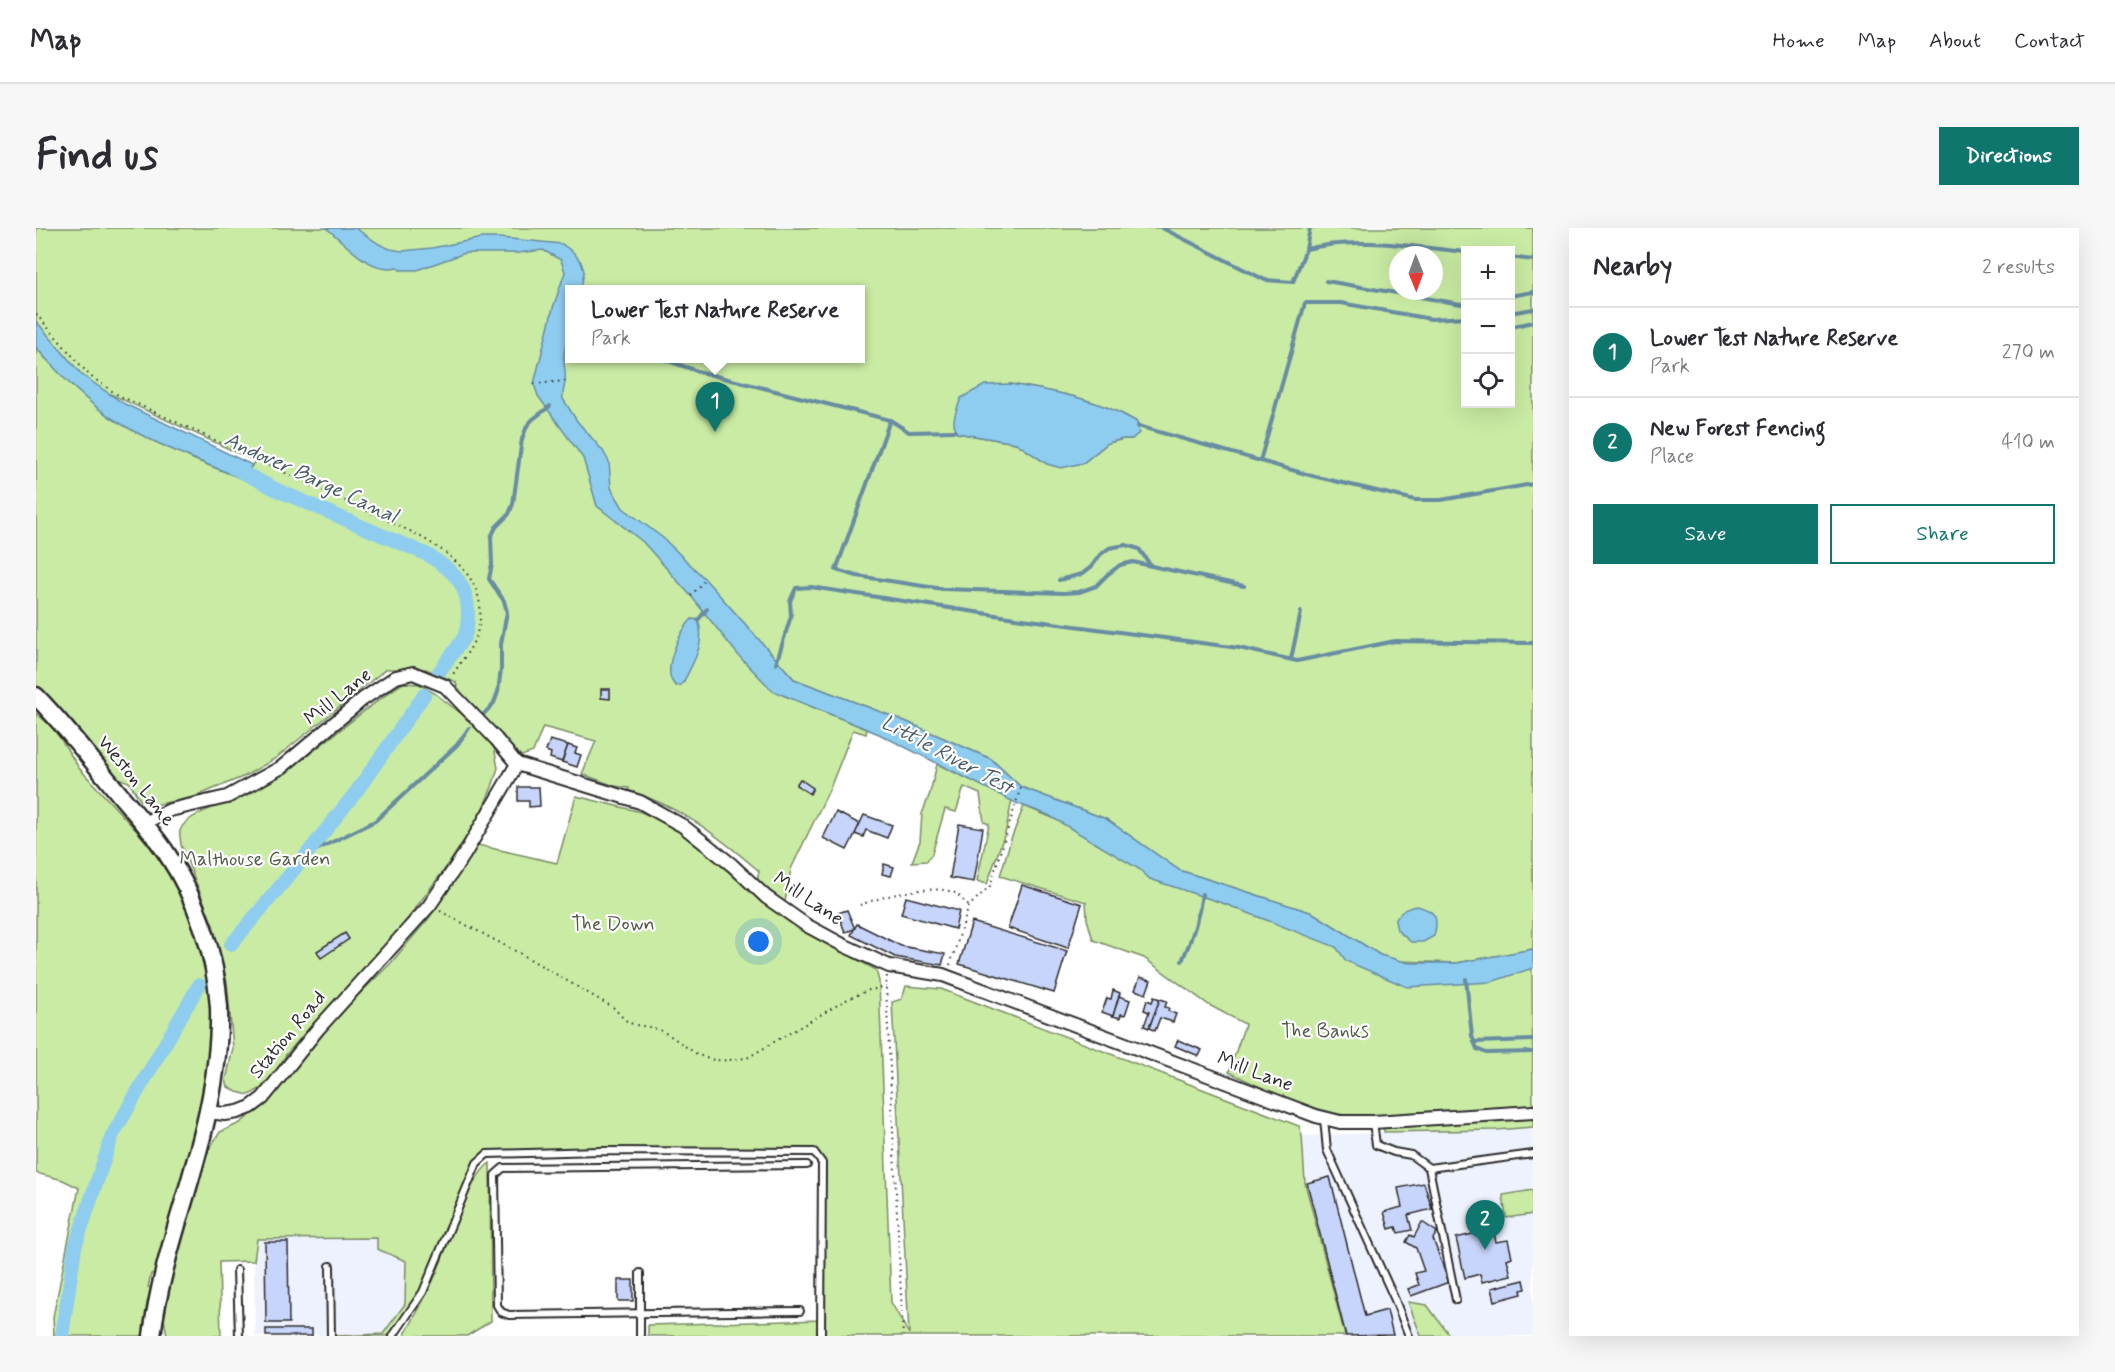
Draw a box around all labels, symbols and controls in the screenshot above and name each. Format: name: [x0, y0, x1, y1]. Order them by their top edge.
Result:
text: Map: [30, 23, 81, 60]
text: Home: [1773, 27, 1825, 55]
text: Map: [1858, 27, 1896, 55]
text: About: [1929, 27, 1981, 55]
text: Contact: [2014, 27, 2085, 55]
button: Directions: [1939, 127, 2079, 185]
text: Find us: [36, 129, 158, 184]
north arrow: [1389, 246, 1443, 300]
map controls: [1461, 246, 1515, 408]
button: +: [1461, 246, 1515, 300]
text: Nearby: [1593, 250, 1672, 284]
text: 2 results: [1982, 254, 2055, 281]
popup: [565, 285, 865, 363]
text: Lower Test Nature Reserve: [591, 297, 839, 325]
button: −: [1461, 300, 1515, 354]
text: Park: [591, 325, 631, 352]
text: Lower Test Nature Reserve: [1650, 325, 1898, 353]
text: 1: [1608, 339, 1617, 366]
text: 270 m: [2002, 339, 2055, 366]
text: Park: [1650, 353, 1690, 380]
button: locate: [1461, 354, 1515, 408]
pin: 1: [696, 382, 734, 432]
text: New Forest Fencing: [1650, 415, 1826, 443]
water label: Andover Barge Canal: [220, 426, 404, 531]
text: 2: [1608, 429, 1617, 456]
text: 410 m: [2001, 429, 2055, 456]
text: Place: [1650, 443, 1694, 470]
button: Save: [1593, 504, 1818, 564]
button: Share: [1830, 504, 2055, 564]
street label: Mill Lane: [298, 662, 378, 732]
water label: Little River Test: [876, 708, 1020, 803]
street label: Weston Lane: [91, 730, 181, 832]
park label: Malthouse Garden: [180, 846, 330, 873]
street label: Mill Lane: [768, 866, 848, 932]
park label: The Down: [571, 911, 655, 938]
your location: [744, 927, 773, 956]
street label: Station Road: [243, 985, 333, 1085]
park label: The Banks: [1281, 1018, 1369, 1045]
street label: Mill Lane: [1213, 1045, 1297, 1099]
pin: 2: [1466, 1200, 1504, 1250]

